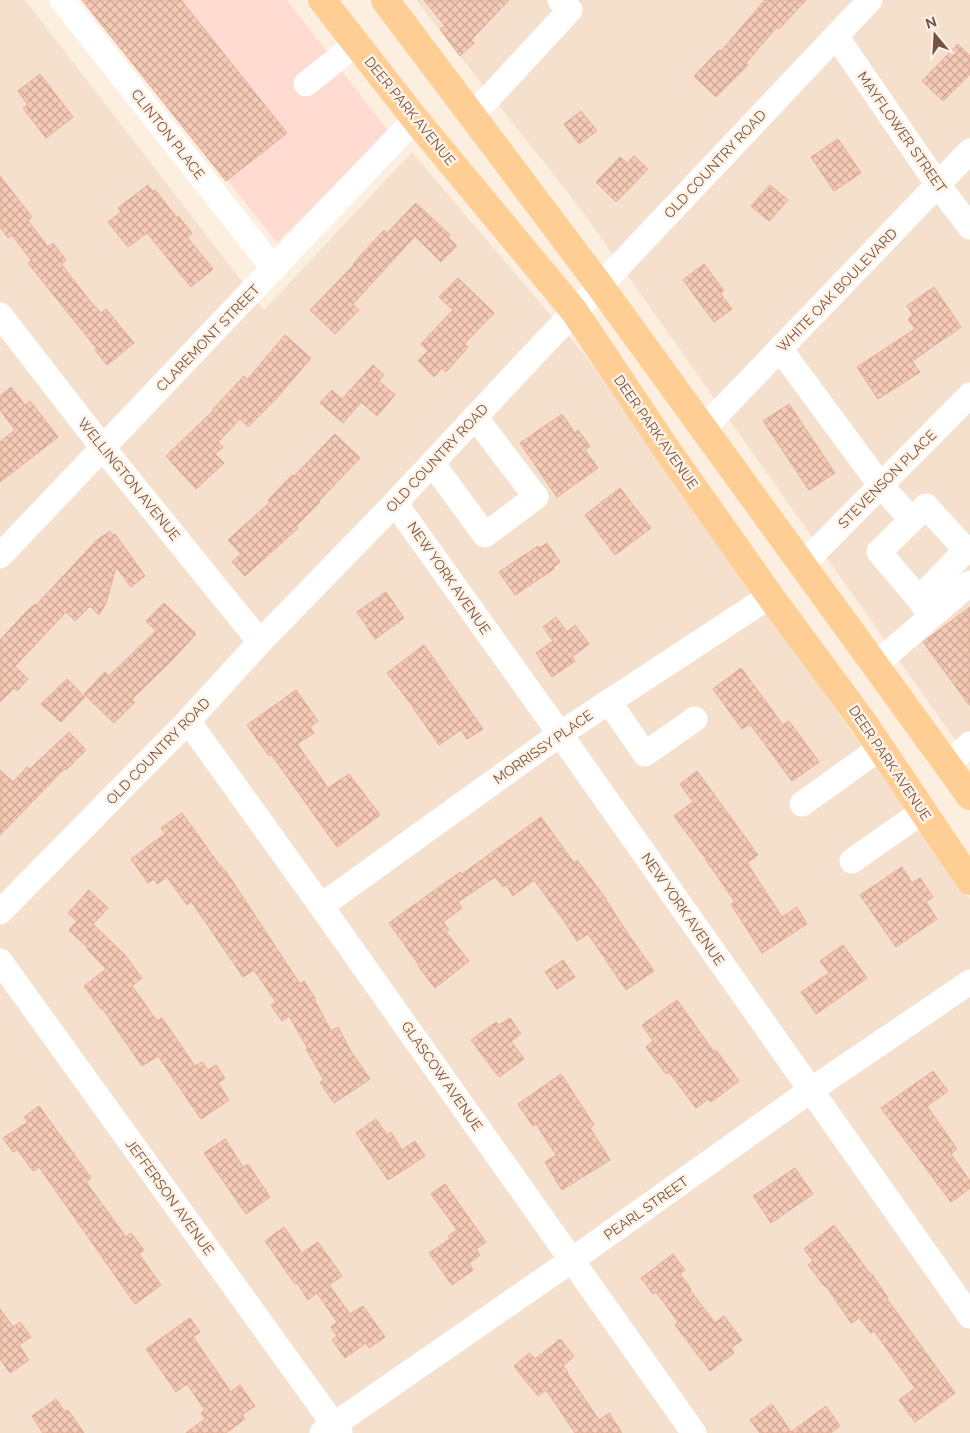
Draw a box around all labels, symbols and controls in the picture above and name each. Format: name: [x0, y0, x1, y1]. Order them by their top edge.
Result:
north arrow: [910, 10, 960, 60]
text: N: [923, 13, 939, 32]
street label: DEER PARK AVENUE: [361, 54, 459, 168]
street label: MAYFLOWER STREET: [854, 69, 950, 196]
street label: CLINTON PLACE: [128, 86, 208, 182]
street label: OLD COUNTRY ROAD: [661, 107, 769, 221]
street label: WHITE OAK BOULEVARD: [774, 225, 900, 355]
street label: CLAREMONT STREET: [153, 281, 263, 395]
street label: DEER PARK AVENUE: [611, 372, 701, 492]
street label: OLD COUNTRY ROAD: [383, 401, 491, 515]
street label: WELLINGTON AVENUE: [75, 415, 183, 543]
street label: STEVENSON PLACE: [835, 427, 939, 531]
street label: NEW YORK AVENUE: [404, 519, 494, 637]
street label: OLD COUNTRY ROAD: [103, 694, 213, 808]
street label: DEER PARK AVENUE: [846, 703, 934, 823]
street label: MORRISSY PLACE: [490, 707, 596, 787]
street label: NEW YORK AVENUE: [638, 850, 728, 968]
street label: GLASCOW AVENUE: [398, 1018, 486, 1134]
street label: JEFFERSON AVENUE: [123, 1136, 217, 1258]
street label: PEARL STREET: [601, 1173, 691, 1243]

